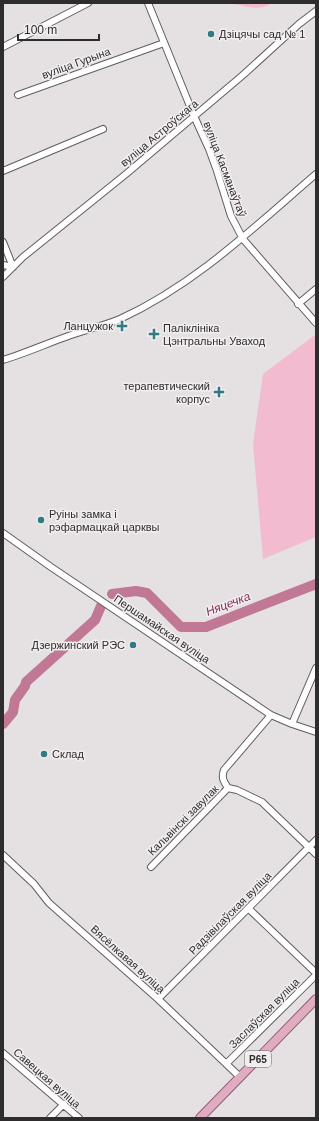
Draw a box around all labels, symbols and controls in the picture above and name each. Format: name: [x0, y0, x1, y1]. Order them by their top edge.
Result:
scale bar: [18, 16, 99, 42]
text: 100 m: [24, 23, 57, 37]
place label: Дзіцячы сад № 1: [219, 28, 305, 40]
marker: Дзіцячы сад № 1: [206, 29, 216, 39]
street label: вуліца Гурына: [40, 45, 113, 81]
street label: вуліца Астроўскага: [118, 97, 201, 169]
street label: вуліца Касманаўтаў: [201, 120, 249, 219]
place label: Ланцужок: [63, 320, 113, 332]
marker: Ланцужок: [116, 320, 128, 332]
place label: Паліклініка Цэнтральны Уваход: [163, 322, 266, 347]
marker: Паліклініка Цэнтральны Уваход: [148, 328, 160, 340]
place label: терапевтический корпус: [123, 380, 210, 405]
marker: терапевтический корпус: [213, 386, 225, 398]
place label: Руіны замка і рэфармацкай царквы: [49, 508, 160, 533]
marker: Руіны замка і рэфармацкай царквы: [36, 515, 46, 525]
water label: Няцечка: [204, 589, 253, 619]
street label: Першамайская вуліца: [112, 593, 213, 666]
place label: Дзержинский РЭС: [32, 639, 125, 651]
marker: Дзержинский РЭС: [128, 640, 138, 650]
place label: Склад: [52, 748, 84, 760]
marker: Склад: [39, 749, 49, 759]
street label: Кальвінскі завулак: [145, 782, 221, 858]
street label: Радзівілаўская вуліца: [186, 869, 274, 957]
street label: Вясёлкавая вуліца: [89, 923, 168, 996]
street label: Заслаўская вуліца: [226, 975, 302, 1051]
street label: Савецкая вуліца: [11, 1046, 84, 1111]
road number: Р65: [245, 1051, 271, 1067]

